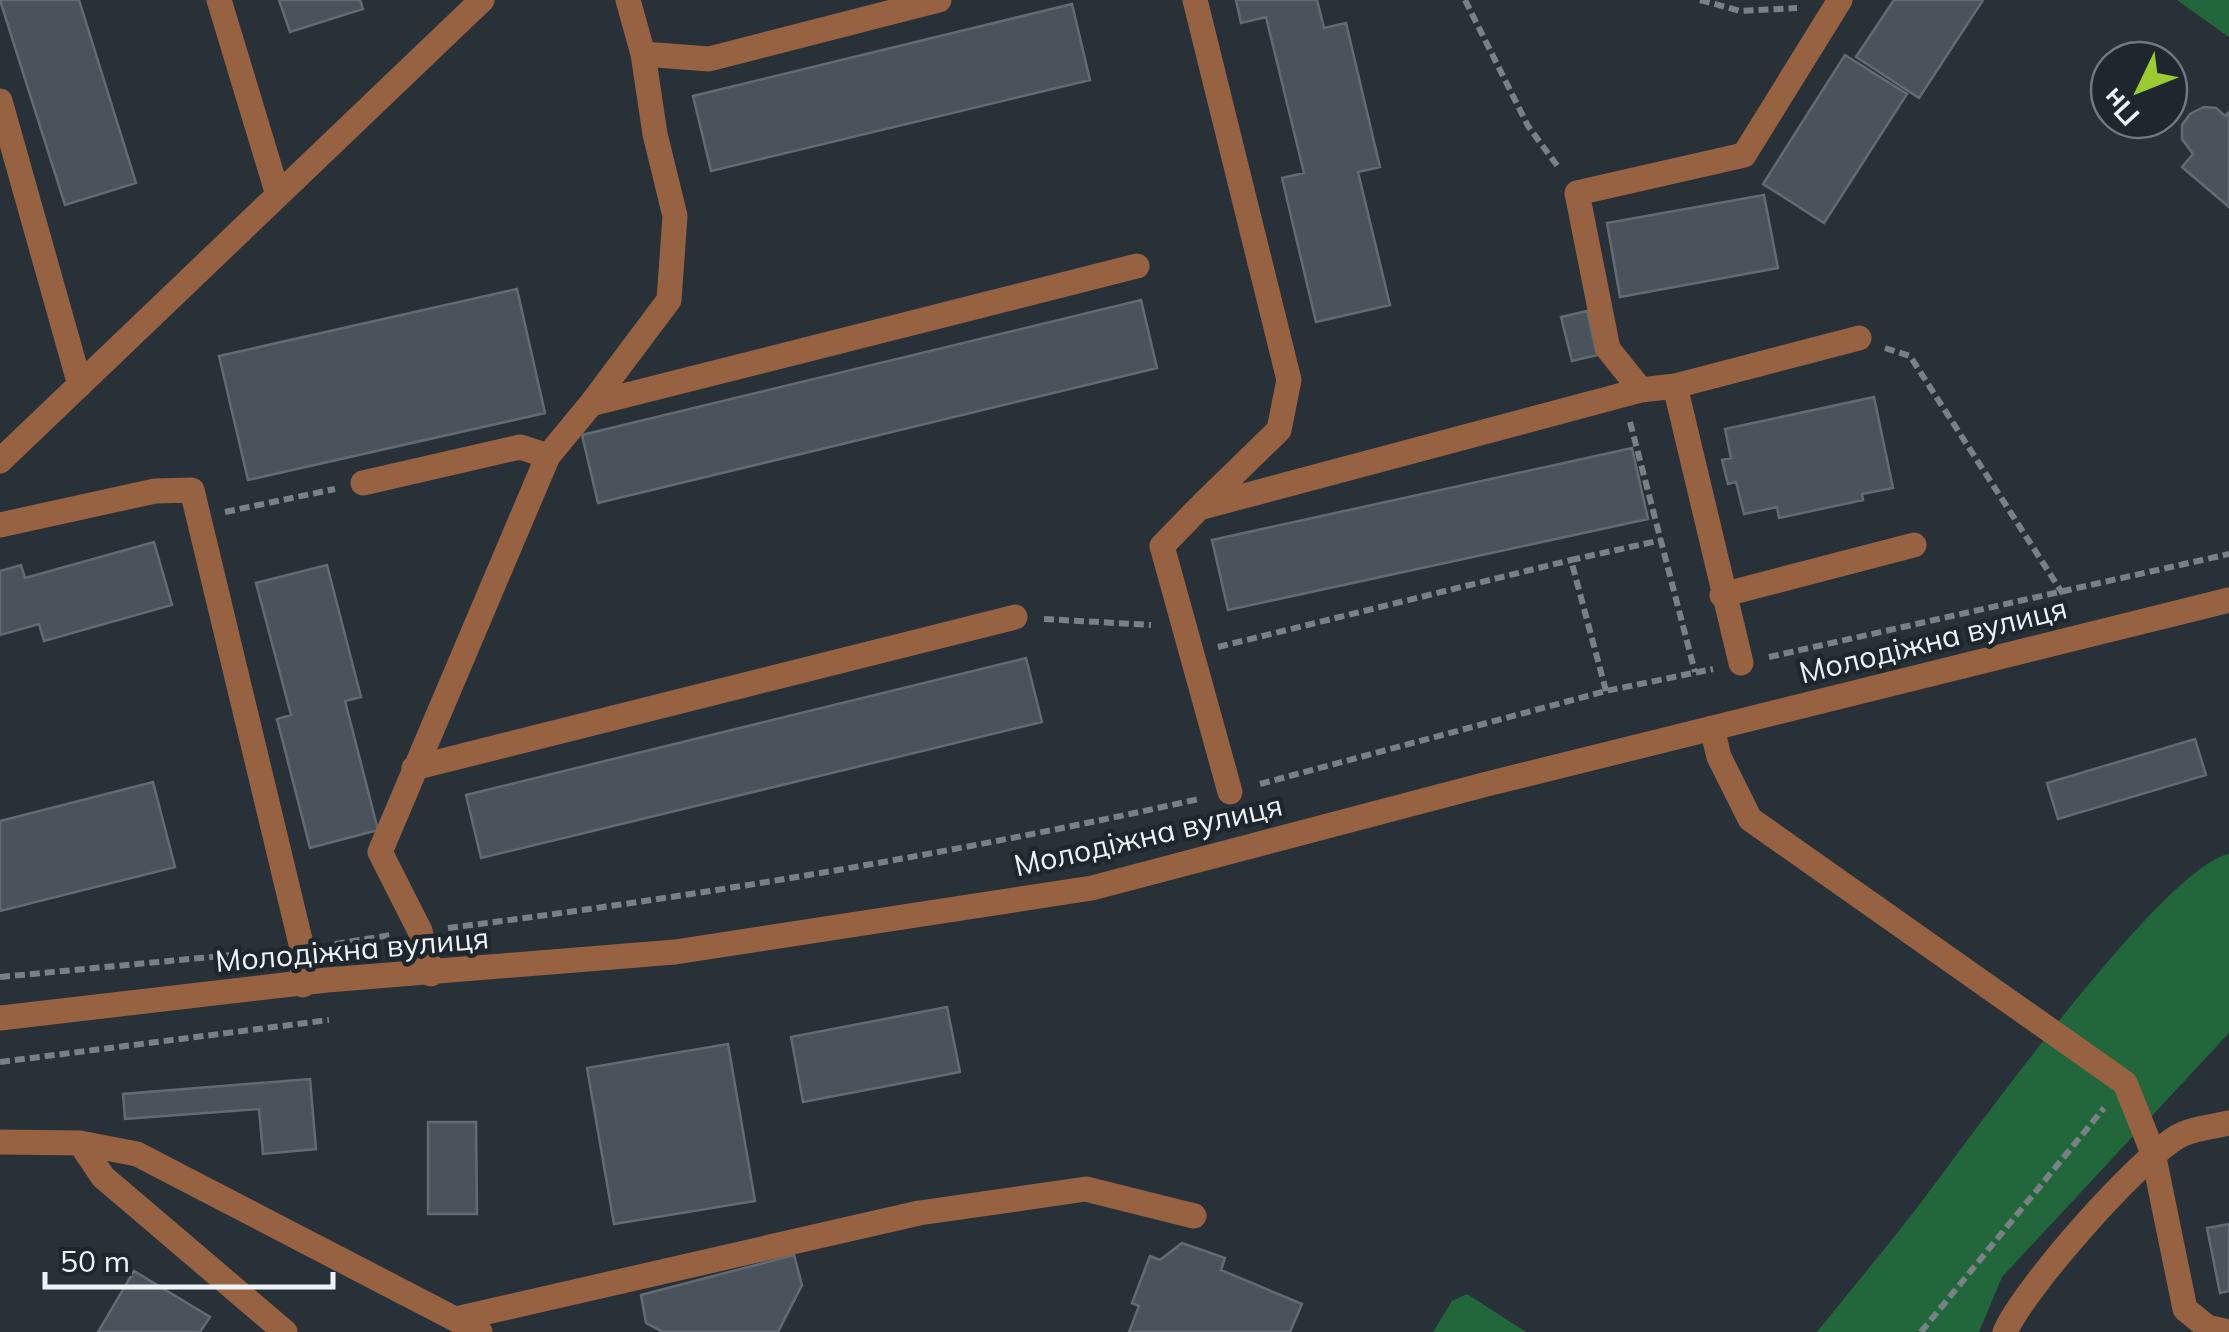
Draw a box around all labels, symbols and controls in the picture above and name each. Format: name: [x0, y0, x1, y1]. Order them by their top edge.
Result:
north arrow: [2089, 40, 2189, 140]
text: Пн: [2094, 81, 2146, 134]
street label: Молодіжна вулиця: [1795, 588, 2071, 692]
street label: Молодіжна вулиця: [1010, 786, 1286, 884]
street label: Молодіжна вулиця: [214, 918, 490, 980]
scale bar: [45, 1227, 332, 1289]
text: 50 m: [60, 1242, 130, 1280]

